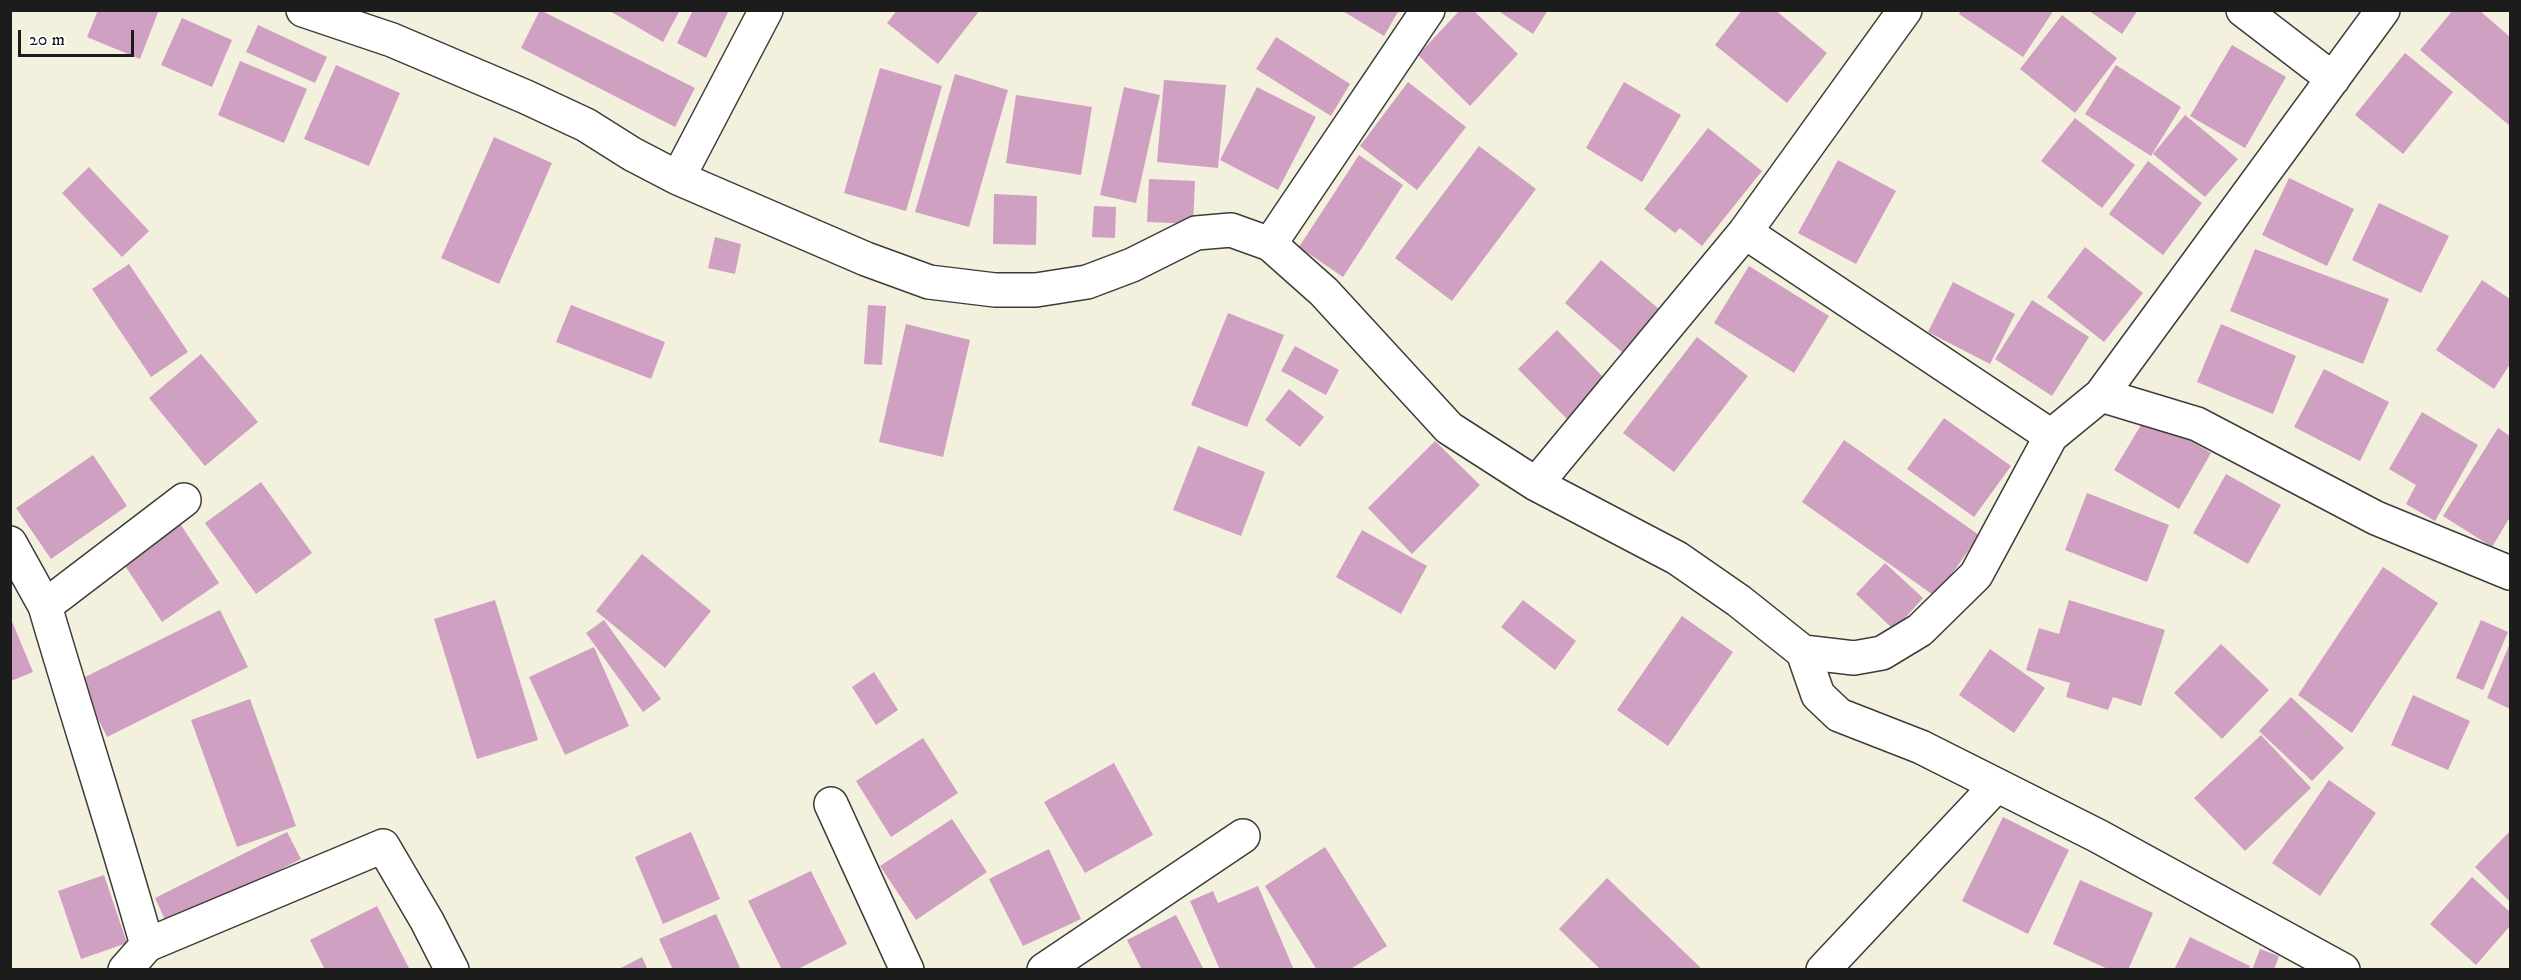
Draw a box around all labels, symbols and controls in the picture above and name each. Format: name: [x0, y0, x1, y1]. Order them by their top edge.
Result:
scale bar: [21, 18, 136, 56]
text: 20 m: [29, 29, 65, 51]

